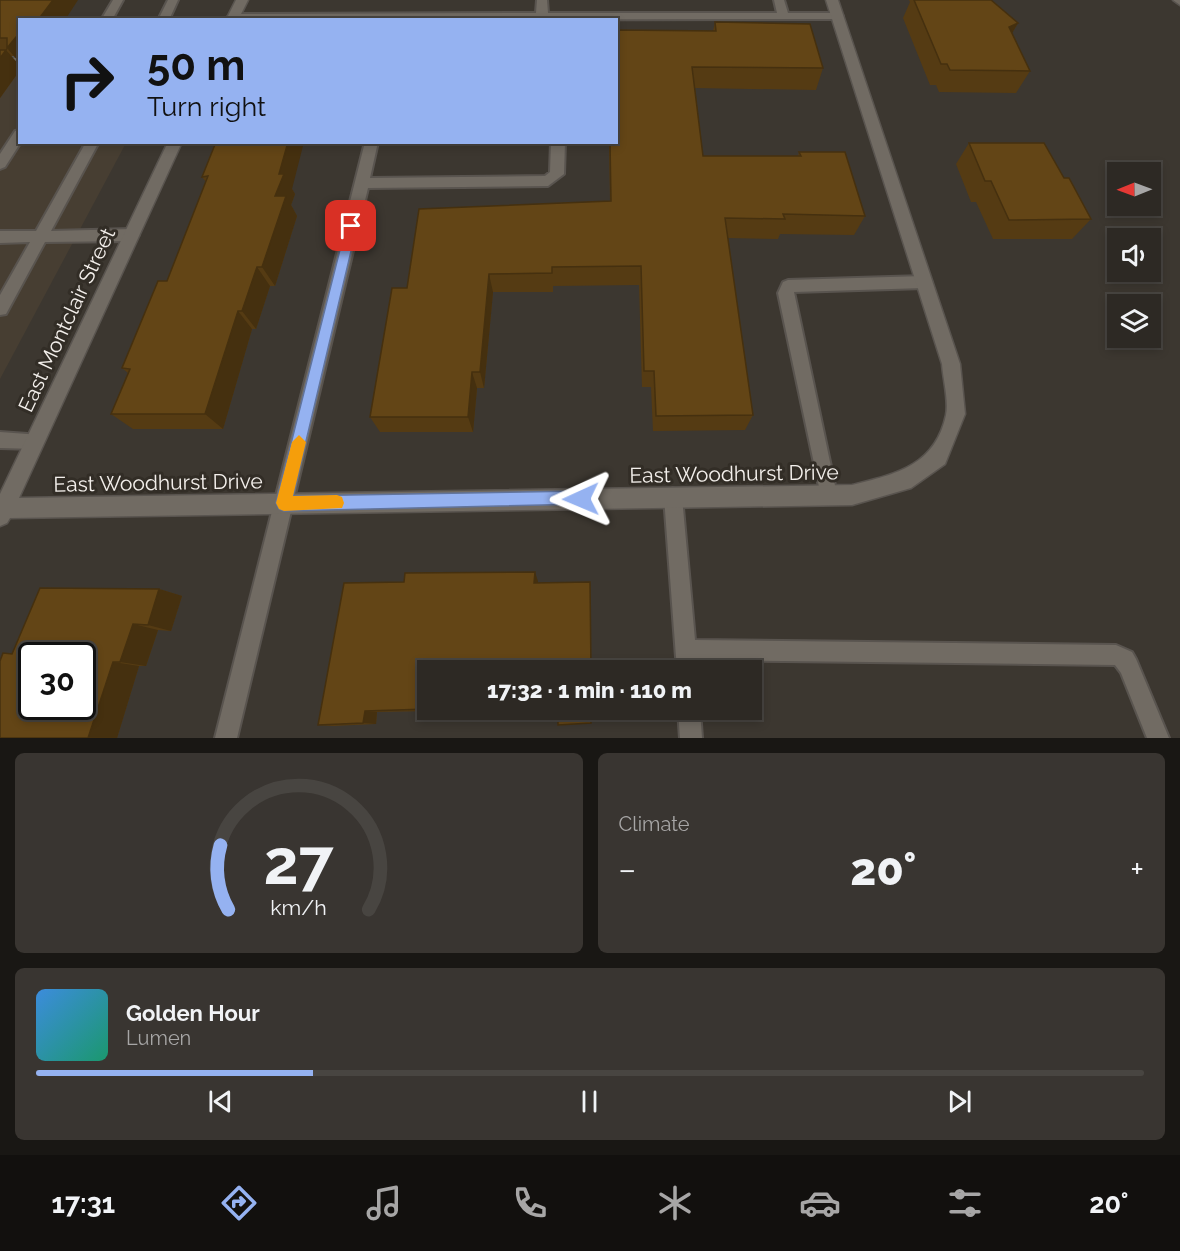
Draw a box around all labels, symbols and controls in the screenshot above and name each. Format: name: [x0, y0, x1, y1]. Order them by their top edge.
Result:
text: 50 m: [147, 41, 245, 90]
icon: right: [48, 42, 126, 120]
text: Turn right: [147, 91, 266, 122]
north arrow: [1107, 162, 1161, 216]
map controls: [1107, 162, 1161, 348]
pin: [325, 200, 376, 251]
icon: arrive: [334, 209, 367, 242]
street label: East Montclair Street: [13, 224, 120, 416]
button: sound: [1107, 228, 1161, 282]
button: layers: [1107, 294, 1161, 348]
street label: East Woodhurst Drive: [629, 459, 839, 488]
position arrow: [549, 467, 613, 531]
street label: East Woodhurst Drive: [53, 468, 263, 497]
speed limit sign: 30: [18, 642, 96, 720]
text: 17:32 · 1 min · 110 m: [487, 677, 692, 703]
text: Climate: [619, 812, 690, 836]
text: 27: [264, 825, 335, 899]
text: 20°: [850, 843, 916, 896]
text: −: [619, 850, 636, 889]
text: +: [1130, 850, 1144, 889]
text: km/h: [270, 895, 327, 920]
text: Golden Hour: [126, 1000, 260, 1026]
text: Lumen: [126, 1026, 191, 1050]
icon: previous: [204, 1085, 237, 1118]
icon: pause: [573, 1085, 606, 1118]
icon: next: [943, 1085, 976, 1118]
icon: directions: [218, 1182, 260, 1224]
icon: music: [363, 1182, 405, 1224]
icon: phone: [509, 1182, 551, 1224]
icon: climate: [654, 1182, 696, 1224]
icon: car: [799, 1182, 841, 1224]
icon: filters: [944, 1182, 986, 1224]
text: 17:31: [52, 1188, 115, 1219]
text: 20°: [1089, 1188, 1128, 1219]

